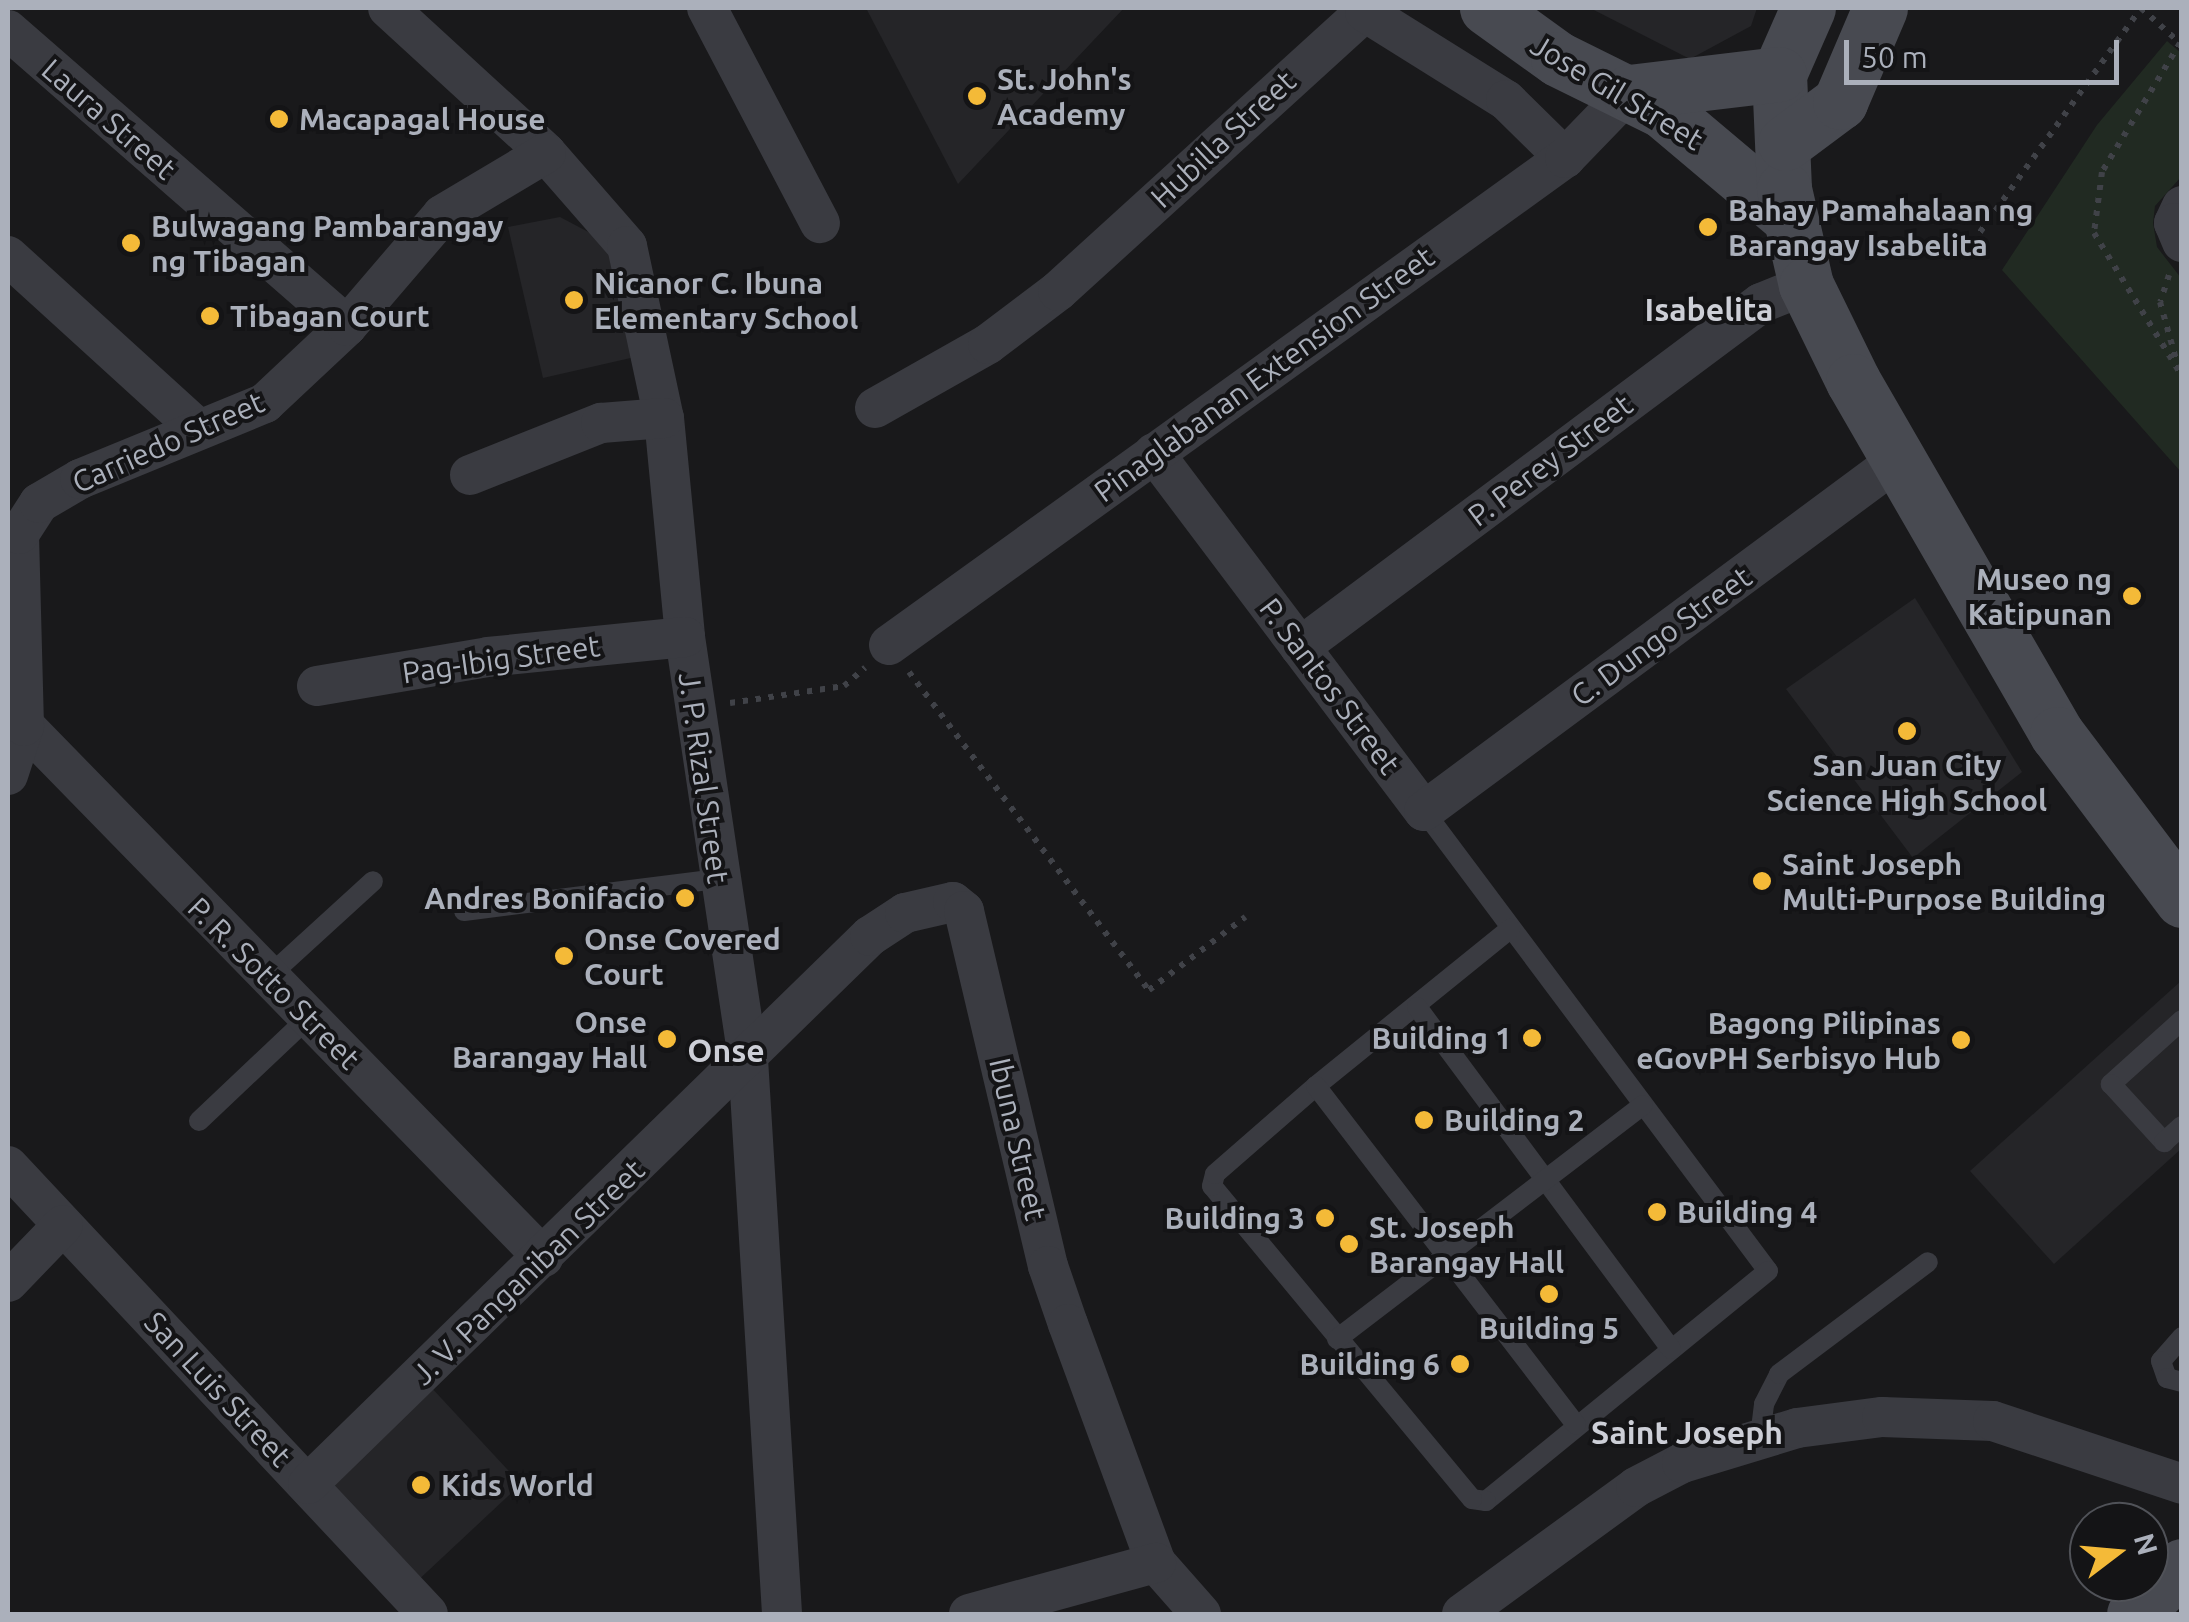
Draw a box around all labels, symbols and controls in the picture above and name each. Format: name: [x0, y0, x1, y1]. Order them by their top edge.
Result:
scale bar: [1849, 20, 2124, 82]
street label: Jose Gil Street: [1524, 27, 1710, 157]
text: 50 m: [1861, 40, 1928, 74]
street label: Laura Street: [35, 51, 183, 187]
place label: St. John's Academy: [997, 61, 1132, 132]
street label: Hubilla Street: [1143, 63, 1303, 215]
marker: St. John's Academy: [966, 85, 988, 107]
place label: Macapagal House: [299, 101, 546, 137]
marker: Macapagal House: [268, 108, 290, 130]
place label: Bahay Pamahalaan ng Barangay Isabelita: [1728, 192, 2033, 262]
place label: Bulwagang Pambarangay ng Tibagan: [151, 208, 503, 278]
marker: Bahay Pamahalaan ng Barangay Isabelita: [1697, 216, 1719, 238]
marker: Bulwagang Pambarangay ng Tibagan: [120, 232, 142, 254]
street label: Pinaglabanan Extension Street: [1087, 239, 1441, 509]
place label: Nicanor C. Ibuna Elementary School: [594, 265, 858, 336]
marker: Nicanor C. Ibuna Elementary School: [563, 289, 585, 311]
district label: Isabelita: [1645, 290, 1773, 328]
place label: Tibagan Court: [230, 298, 430, 334]
marker: Tibagan Court: [199, 305, 221, 327]
street label: Carriedo Street: [67, 384, 269, 500]
street label: P. Perey Street: [1461, 386, 1639, 534]
street label: C. Dungo Street: [1564, 558, 1758, 714]
place label: Museo ng Katipunan: [1968, 561, 2112, 632]
marker: Museo ng Katipunan: [2121, 585, 2143, 607]
street label: P. Santos Street: [1252, 591, 1408, 781]
street label: Pag-Ibig Street: [400, 627, 602, 691]
street label: J. P. Rizal Street: [671, 670, 737, 886]
marker: San Juan City Science High School: [1896, 720, 1918, 742]
place label: San Juan City Science High School: [1767, 747, 2047, 818]
place label: Saint Joseph Multi-Purpose Building: [1782, 846, 2106, 916]
marker: Saint Joseph Multi-Purpose Building: [1751, 870, 1773, 892]
place label: Andres Bonifacio: [424, 880, 665, 916]
marker: Andres Bonifacio: [674, 887, 696, 909]
street label: P. R. Sotto Street: [181, 890, 367, 1076]
place label: Onse Covered Court: [584, 921, 781, 992]
marker: Onse Covered Court: [553, 945, 575, 967]
place label: Onse Barangay Hall: [452, 1004, 647, 1074]
place label: Bagong Pilipinas eGovPH Serbisyo Hub: [1636, 1005, 1941, 1076]
place label: Building 1: [1372, 1020, 1512, 1056]
marker: Building 1: [1521, 1027, 1543, 1049]
marker: Onse Barangay Hall: [656, 1028, 678, 1050]
marker: Bagong Pilipinas eGovPH Serbisyo Hub: [1950, 1029, 1972, 1051]
district label: Onse: [687, 1031, 765, 1069]
street label: Ibuna Street: [982, 1054, 1054, 1224]
place label: Building 2: [1444, 1102, 1584, 1138]
marker: Building 2: [1413, 1109, 1435, 1131]
street label: J. V. Panganiban Street: [405, 1152, 651, 1392]
place label: Building 4: [1677, 1194, 1817, 1230]
place label: Building 3: [1165, 1200, 1305, 1236]
marker: Building 4: [1646, 1201, 1668, 1223]
marker: Building 3: [1314, 1207, 1336, 1229]
place label: St. Joseph Barangay Hall: [1369, 1209, 1564, 1280]
marker: St. Joseph Barangay Hall: [1338, 1233, 1360, 1255]
marker: Building 5: [1538, 1283, 1560, 1305]
street label: San Luis Street: [137, 1304, 299, 1474]
place label: Building 5: [1479, 1310, 1619, 1346]
place label: Building 6: [1300, 1346, 1440, 1382]
marker: Building 6: [1449, 1353, 1471, 1375]
district label: Saint Joseph: [1591, 1413, 1783, 1451]
place label: Kids World: [441, 1467, 594, 1503]
marker: Kids World: [410, 1474, 432, 1496]
north arrow: [2069, 1502, 2169, 1602]
text: N: [2129, 1530, 2164, 1558]

